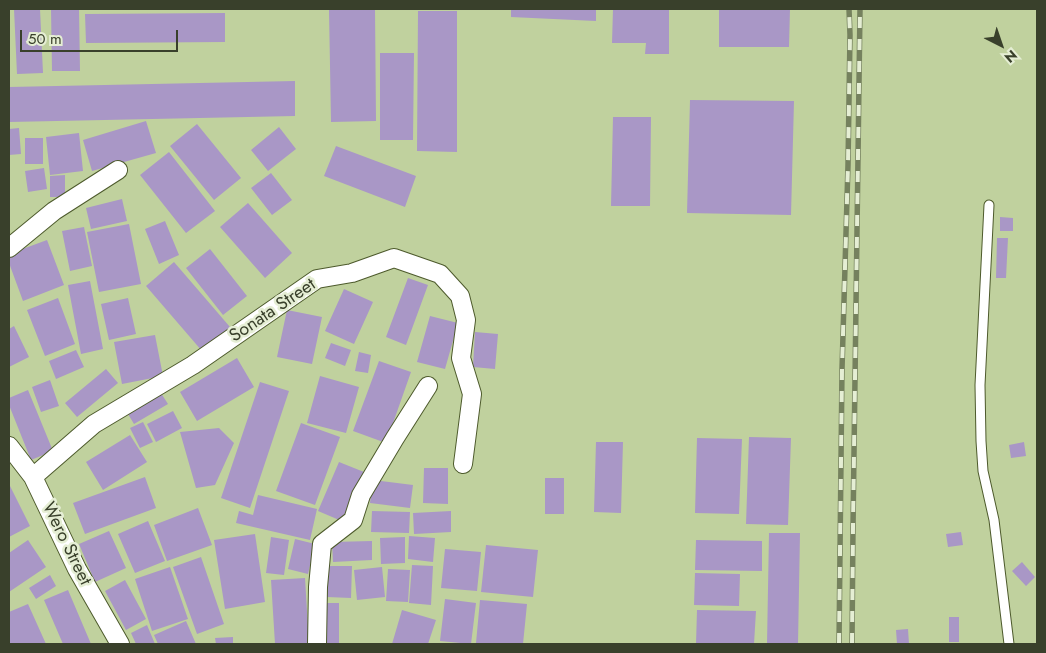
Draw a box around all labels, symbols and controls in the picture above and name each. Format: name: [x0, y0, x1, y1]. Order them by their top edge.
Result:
scale bar: [22, 20, 180, 52]
north arrow: [976, 20, 1026, 70]
text: 50 m: [28, 28, 62, 50]
text: N: [1000, 45, 1022, 68]
street label: Sonata Street: [226, 274, 320, 348]
street label: Wero Street: [37, 499, 95, 589]

